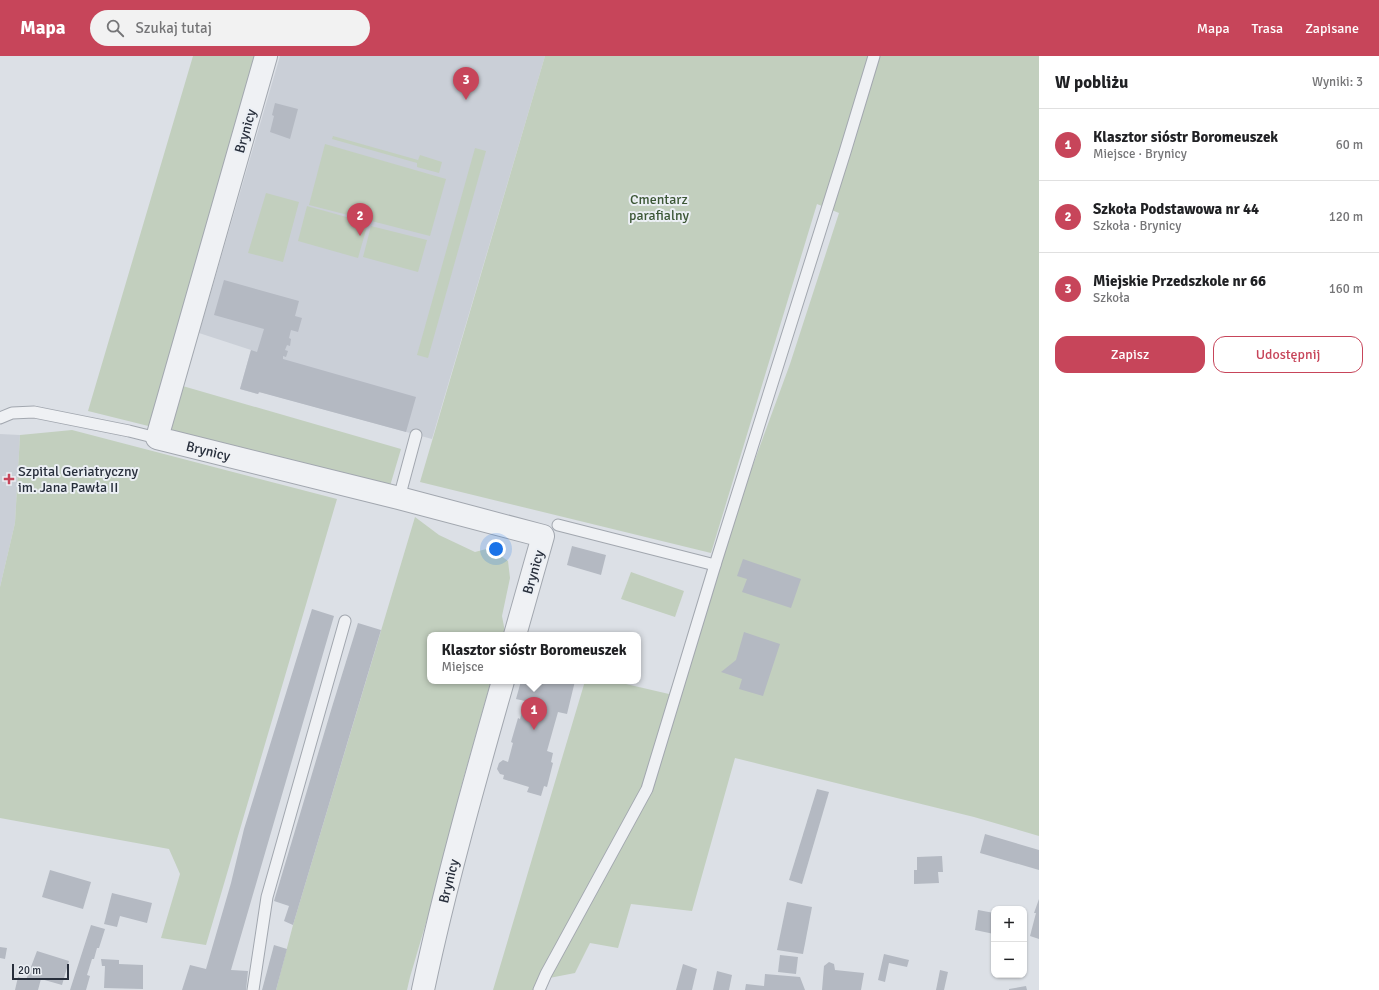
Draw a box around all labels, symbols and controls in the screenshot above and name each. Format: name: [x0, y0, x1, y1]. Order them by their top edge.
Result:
search box: [90, 10, 370, 46]
text: Mapa: [20, 16, 66, 40]
icon: search: [104, 17, 126, 39]
text: Szukaj tutaj: [136, 19, 212, 37]
text: Mapa: [1197, 20, 1230, 37]
text: Trasa: [1252, 20, 1283, 37]
text: Zapisane: [1305, 20, 1359, 37]
pin: 3: [453, 67, 479, 100]
text: W pobliżu: [1055, 72, 1128, 93]
text: Wyniki: 3: [1312, 74, 1363, 90]
street label: Brynicy: [231, 107, 260, 155]
text: Klasztor sióstr Boromeuszek: [1093, 128, 1278, 146]
text: 1: [1064, 137, 1072, 153]
text: 60 m: [1336, 137, 1363, 153]
text: Miejsce · Brynicy: [1093, 146, 1187, 162]
park label: Cmentarz parafialny: [629, 191, 689, 224]
text: Szkoła Podstawowa nr 44: [1093, 200, 1259, 218]
pin: 2: [347, 203, 373, 236]
text: 2: [1064, 209, 1072, 225]
text: 120 m: [1329, 209, 1363, 225]
text: Szkoła · Brynicy: [1093, 218, 1181, 234]
text: Miejskie Przedszkole nr 66: [1093, 272, 1266, 290]
text: 3: [1064, 281, 1072, 297]
text: 160 m: [1329, 281, 1363, 297]
text: Szkoła: [1093, 290, 1130, 306]
button: Zapisz: [1055, 336, 1205, 373]
button: Udostępnij: [1213, 336, 1363, 373]
street label: Brynicy: [184, 438, 232, 465]
place label: Szpital Geriatryczny im. Jana Pawła II: [18, 463, 138, 496]
marker: Szpital Geriatryczny im. Jana Pawła II: [3, 473, 15, 485]
your location: [486, 539, 506, 559]
street label: Brynicy: [519, 548, 548, 596]
popup: [427, 632, 641, 684]
text: Klasztor sióstr Boromeuszek: [441, 641, 627, 659]
text: Miejsce: [441, 659, 484, 675]
pin: 1: [521, 697, 547, 730]
street label: Brynicy: [435, 857, 463, 905]
map controls: [991, 906, 1027, 978]
button: +: [991, 906, 1027, 942]
button: −: [991, 942, 1027, 978]
scale bar: [12, 962, 69, 981]
text: 20 m: [18, 964, 41, 977]

